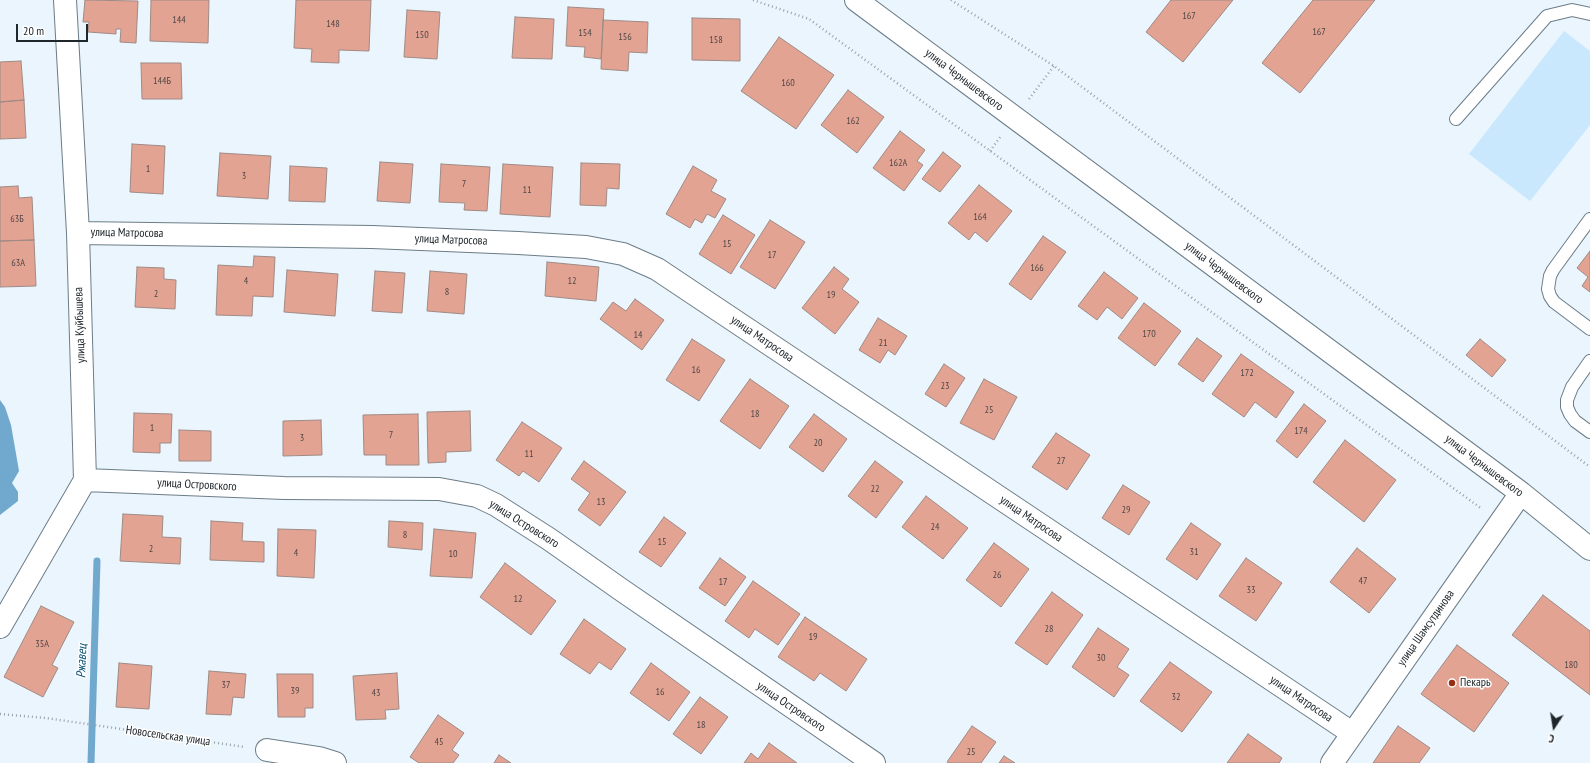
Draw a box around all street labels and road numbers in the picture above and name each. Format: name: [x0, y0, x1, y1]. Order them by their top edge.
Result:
street label: улица Чернышевского: [922, 46, 1006, 114]
street label: улица Матросова: [91, 225, 163, 241]
street label: улица Матросова: [414, 232, 488, 248]
street label: улица Чернышевского: [1182, 239, 1266, 307]
street label: улица Куйбышева: [71, 287, 89, 363]
street label: улица Матросова: [728, 313, 796, 365]
street label: улица Чернышевского: [1442, 432, 1526, 500]
street label: улица Островского: [157, 476, 237, 494]
street label: улица Матросова: [997, 493, 1065, 545]
street label: улица Островского: [486, 497, 562, 551]
street label: улица Шамсутдинова: [1394, 587, 1458, 669]
street label: улица Матросова: [1267, 673, 1335, 725]
street label: улица Островского: [754, 679, 828, 735]
street label: Новосельская улица: [125, 723, 211, 749]

